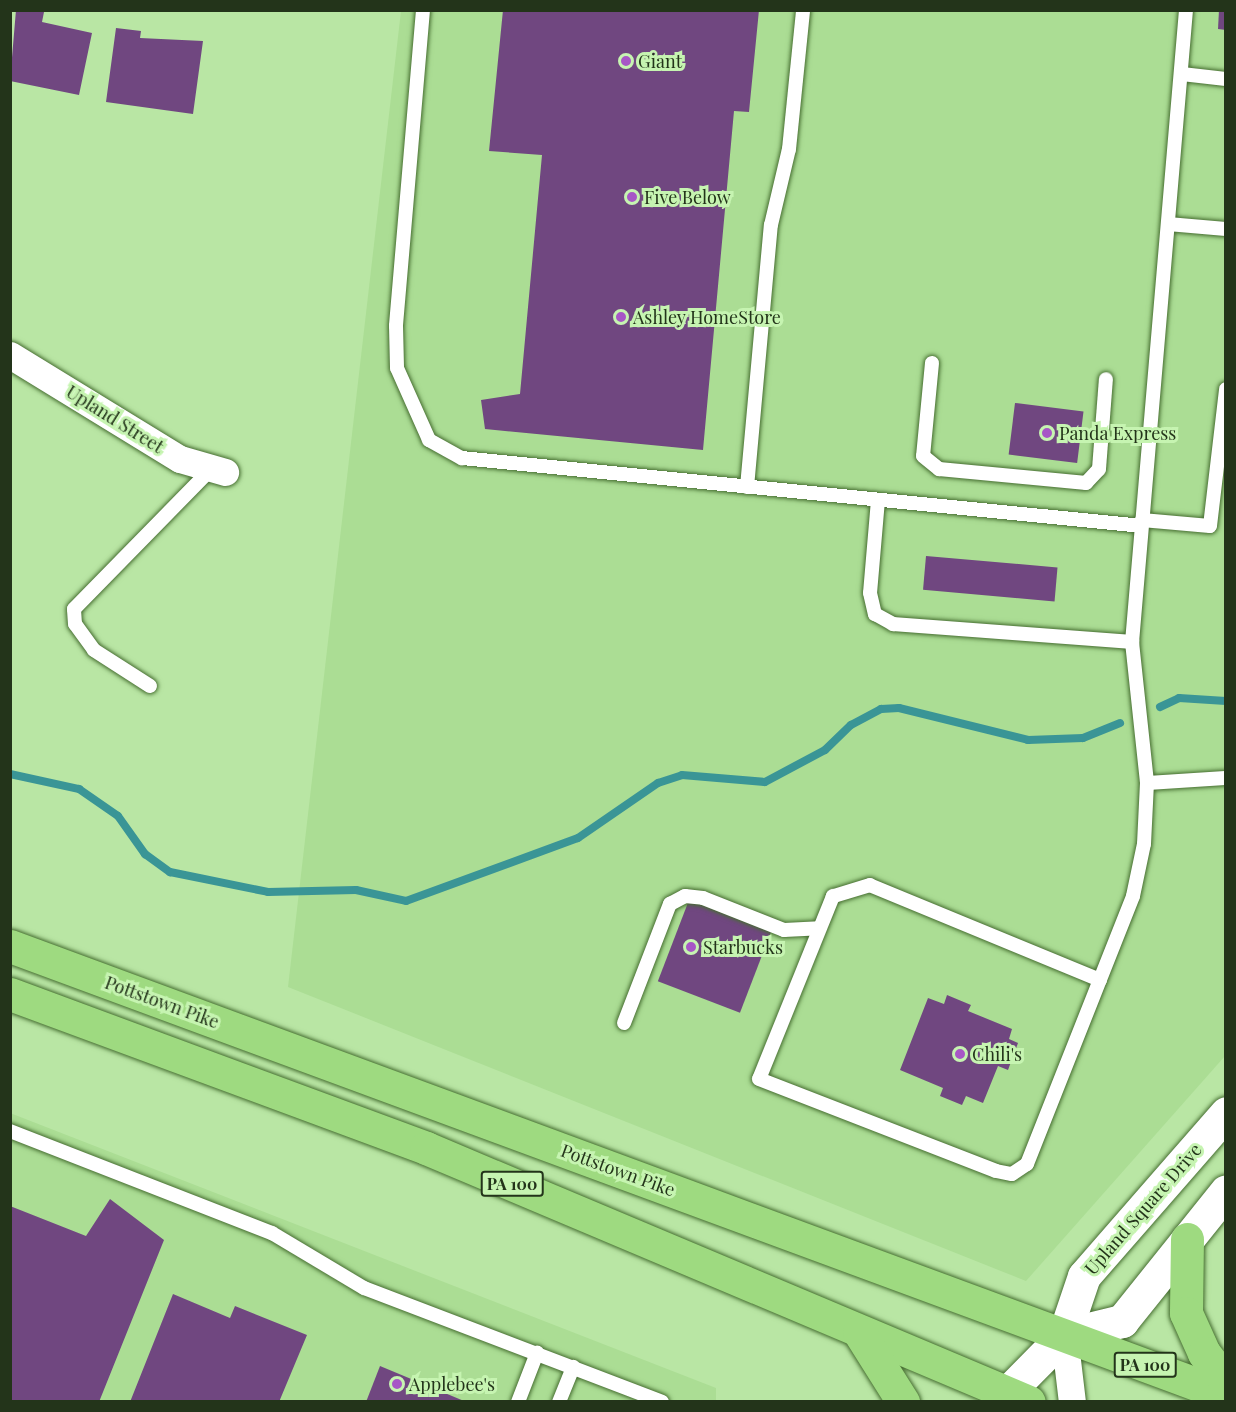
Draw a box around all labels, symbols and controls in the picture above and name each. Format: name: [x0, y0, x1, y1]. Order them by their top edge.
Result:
place label: Giant: [638, 50, 682, 72]
marker: Giant: [619, 54, 633, 68]
place label: Five Below: [644, 186, 731, 208]
marker: Five Below: [625, 190, 639, 204]
place label: Ashley HomeStore: [633, 306, 781, 328]
marker: Ashley HomeStore: [614, 310, 628, 324]
street label: Upland Street: [62, 381, 168, 457]
place label: Panda Express: [1059, 422, 1177, 444]
marker: Panda Express: [1040, 426, 1054, 440]
place label: Starbucks: [703, 936, 783, 958]
marker: Starbucks: [684, 940, 698, 954]
street label: Pottstown Pike: [102, 971, 222, 1033]
place label: Chili's: [972, 1043, 1022, 1065]
marker: Chili's: [953, 1047, 967, 1061]
street label: Pottstown Pike: [558, 1139, 678, 1201]
street label: Upland Square Drive: [1080, 1139, 1206, 1279]
road number: PA 100: [480, 1171, 544, 1197]
road number: PA 100: [1114, 1352, 1176, 1378]
place label: Applebee's: [409, 1373, 495, 1395]
marker: Applebee's: [390, 1377, 404, 1391]

